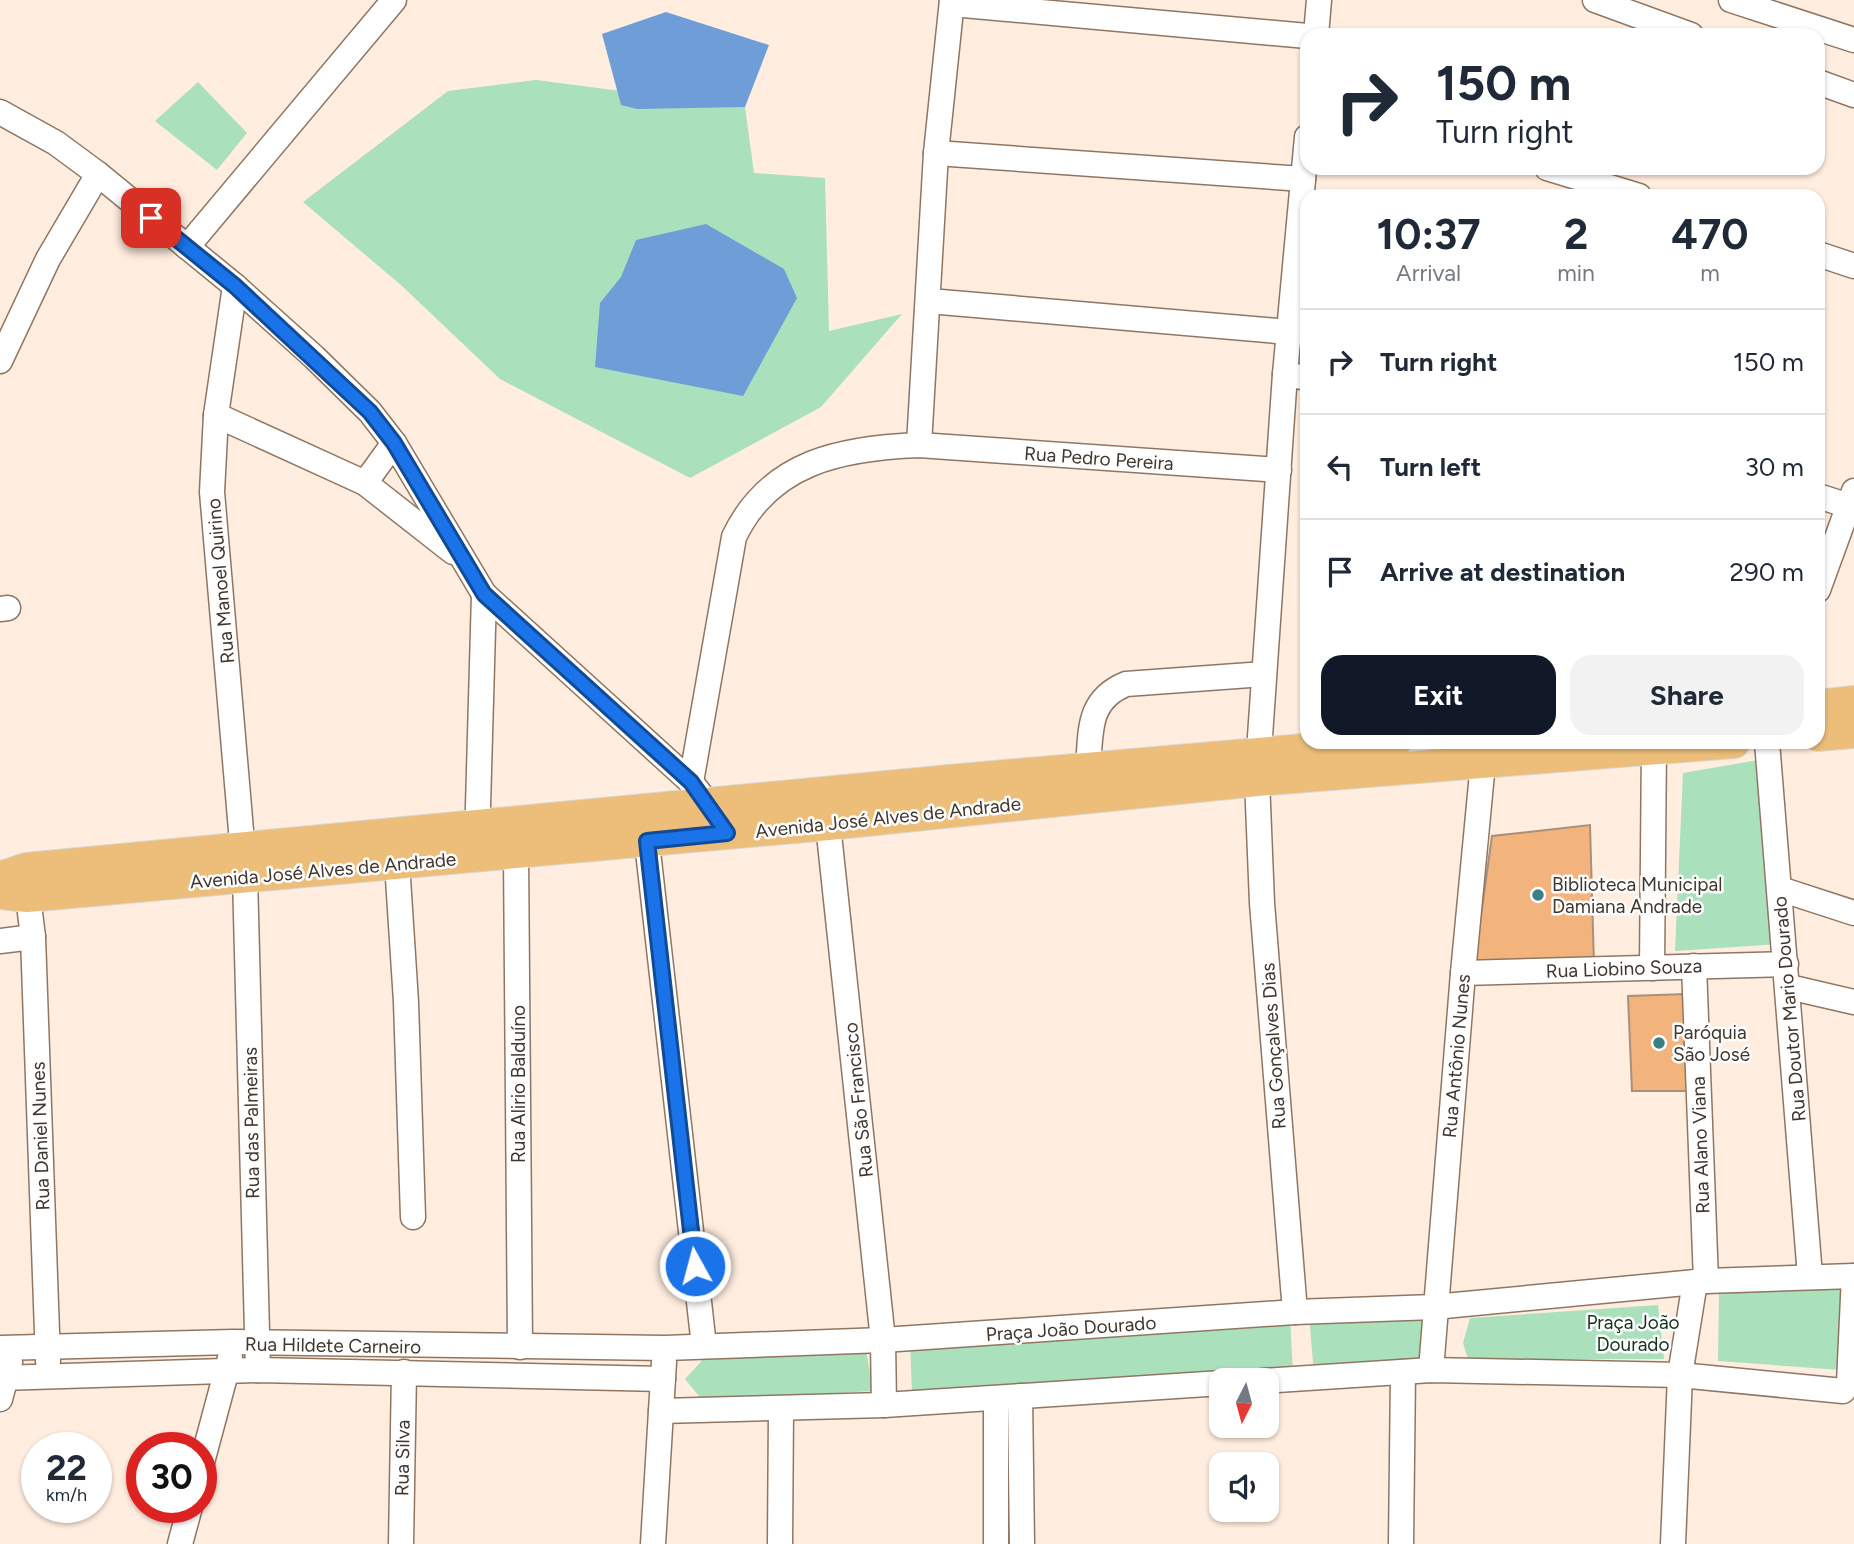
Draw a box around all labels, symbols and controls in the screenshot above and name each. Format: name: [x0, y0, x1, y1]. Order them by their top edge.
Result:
text: 150 m: [1436, 53, 1571, 112]
icon: right: [1321, 56, 1412, 147]
text: Turn right: [1436, 113, 1574, 151]
pin: [121, 188, 181, 248]
icon: arrive: [132, 199, 170, 237]
text: 10:37: [1376, 209, 1481, 260]
text: 2: [1564, 209, 1588, 260]
text: 470: [1671, 209, 1749, 260]
text: Arrival: [1396, 259, 1461, 287]
text: min: [1557, 259, 1595, 287]
text: m: [1700, 259, 1720, 287]
icon: right: [1321, 343, 1359, 381]
text: Turn right: [1380, 346, 1497, 378]
text: 150 m: [1733, 346, 1804, 378]
street label: Rua Pedro Pereira: [1023, 442, 1175, 475]
icon: left: [1321, 448, 1359, 486]
text: Turn left: [1380, 451, 1481, 483]
text: 30 m: [1745, 451, 1804, 483]
street label: Rua Manoel Quirino: [202, 497, 239, 665]
icon: arrive: [1321, 553, 1359, 591]
text: Arrive at destination: [1380, 556, 1625, 588]
text: 290 m: [1730, 556, 1804, 588]
button: Exit: [1321, 655, 1556, 735]
button: Share: [1570, 655, 1804, 735]
street label: Avenida José Alves de Andrade: [754, 792, 1022, 843]
street label: Avenida José Alves de Andrade: [189, 847, 457, 894]
place label: Biblioteca Municipal Damiana Andrade: [1552, 873, 1722, 918]
marker: Biblioteca Municipal Damiana Andrade: [1530, 887, 1546, 903]
street label: Rua Doutor Mario Dourado: [1768, 895, 1811, 1123]
street label: Rua Liobino Souza: [1545, 954, 1703, 983]
street label: Rua Gonçalves Dias: [1256, 962, 1291, 1130]
street label: Rua Antônio Nunes: [1438, 973, 1475, 1139]
street label: Rua Alirio Balduíno: [507, 1005, 530, 1163]
street label: Rua São Francisco: [839, 1021, 878, 1179]
place label: Paróquia São José: [1673, 1021, 1750, 1066]
marker: Paróquia São José: [1651, 1035, 1667, 1051]
street label: Rua das Palmeiras: [239, 1047, 264, 1199]
street label: Rua Daniel Nunes: [26, 1061, 55, 1211]
street label: Rua Alano Viana: [1687, 1076, 1714, 1214]
position arrow: [658, 1229, 732, 1303]
street label: Praça João Dourado: [985, 1311, 1157, 1346]
park label: Praça João Dourado: [1586, 1311, 1680, 1356]
street label: Rua Hildete Carneiro: [245, 1332, 421, 1359]
north arrow: [1209, 1368, 1279, 1438]
map controls: [1209, 1368, 1279, 1522]
street label: Rua Silva: [390, 1420, 415, 1496]
speed limit sign: 30: [126, 1432, 217, 1523]
text: 22: [46, 1447, 87, 1489]
button: sound: [1209, 1452, 1279, 1522]
text: km/h: [46, 1484, 87, 1506]

